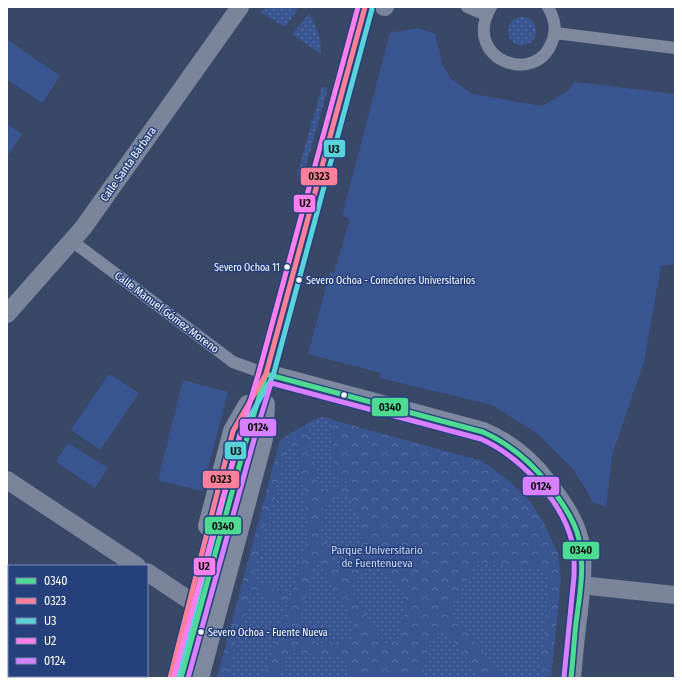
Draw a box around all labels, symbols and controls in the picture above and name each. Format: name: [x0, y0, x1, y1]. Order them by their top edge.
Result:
street label: Calle Santa Bárbara: [98, 125, 159, 204]
line badge: U3: [323, 139, 346, 158]
text: U3: [328, 143, 340, 156]
line badge: 0323: [300, 167, 338, 186]
text: 0323: [308, 170, 330, 183]
line badge: U2: [293, 194, 316, 213]
text: U2: [299, 197, 311, 210]
place label: Severo Ochoa 11: [214, 262, 280, 274]
marker: Severo Ochoa 11: [282, 262, 292, 272]
street label: Calle Manuel Gómez Moreno: [112, 269, 222, 356]
marker: Severo Ochoa - Comedores Universitarios: [294, 275, 304, 285]
place label: Severo Ochoa - Comedores Universitarios: [306, 275, 475, 287]
unlabelled marker: [339, 390, 349, 400]
line badge: 0340: [371, 397, 409, 417]
text: 0340: [379, 401, 401, 414]
line badge: 0124: [239, 418, 277, 437]
text: 0124: [248, 421, 269, 434]
line badge: U3: [224, 441, 247, 460]
text: U3: [230, 445, 242, 458]
line badge: 0323: [202, 470, 240, 489]
text: 0323: [210, 473, 232, 486]
line badge: 0124: [522, 476, 560, 496]
text: 0124: [531, 480, 552, 493]
line badge: 0340: [204, 516, 242, 535]
text: 0340: [212, 520, 234, 533]
line badge: 0340: [562, 541, 600, 560]
park label: Parque Universitario de Fuentenueva: [331, 544, 423, 570]
text: 0340: [570, 544, 592, 557]
line badge: U2: [193, 557, 216, 576]
text: U2: [198, 560, 210, 573]
legend: [8, 565, 148, 677]
text: 0340: [44, 574, 68, 588]
text: 0323: [44, 594, 66, 608]
text: U3: [44, 614, 56, 628]
marker: Severo Ochoa - Fuente Nueva: [196, 627, 206, 637]
place label: Severo Ochoa - Fuente Nueva: [208, 627, 328, 639]
text: U2: [44, 634, 56, 648]
text: 0124: [44, 654, 66, 668]

